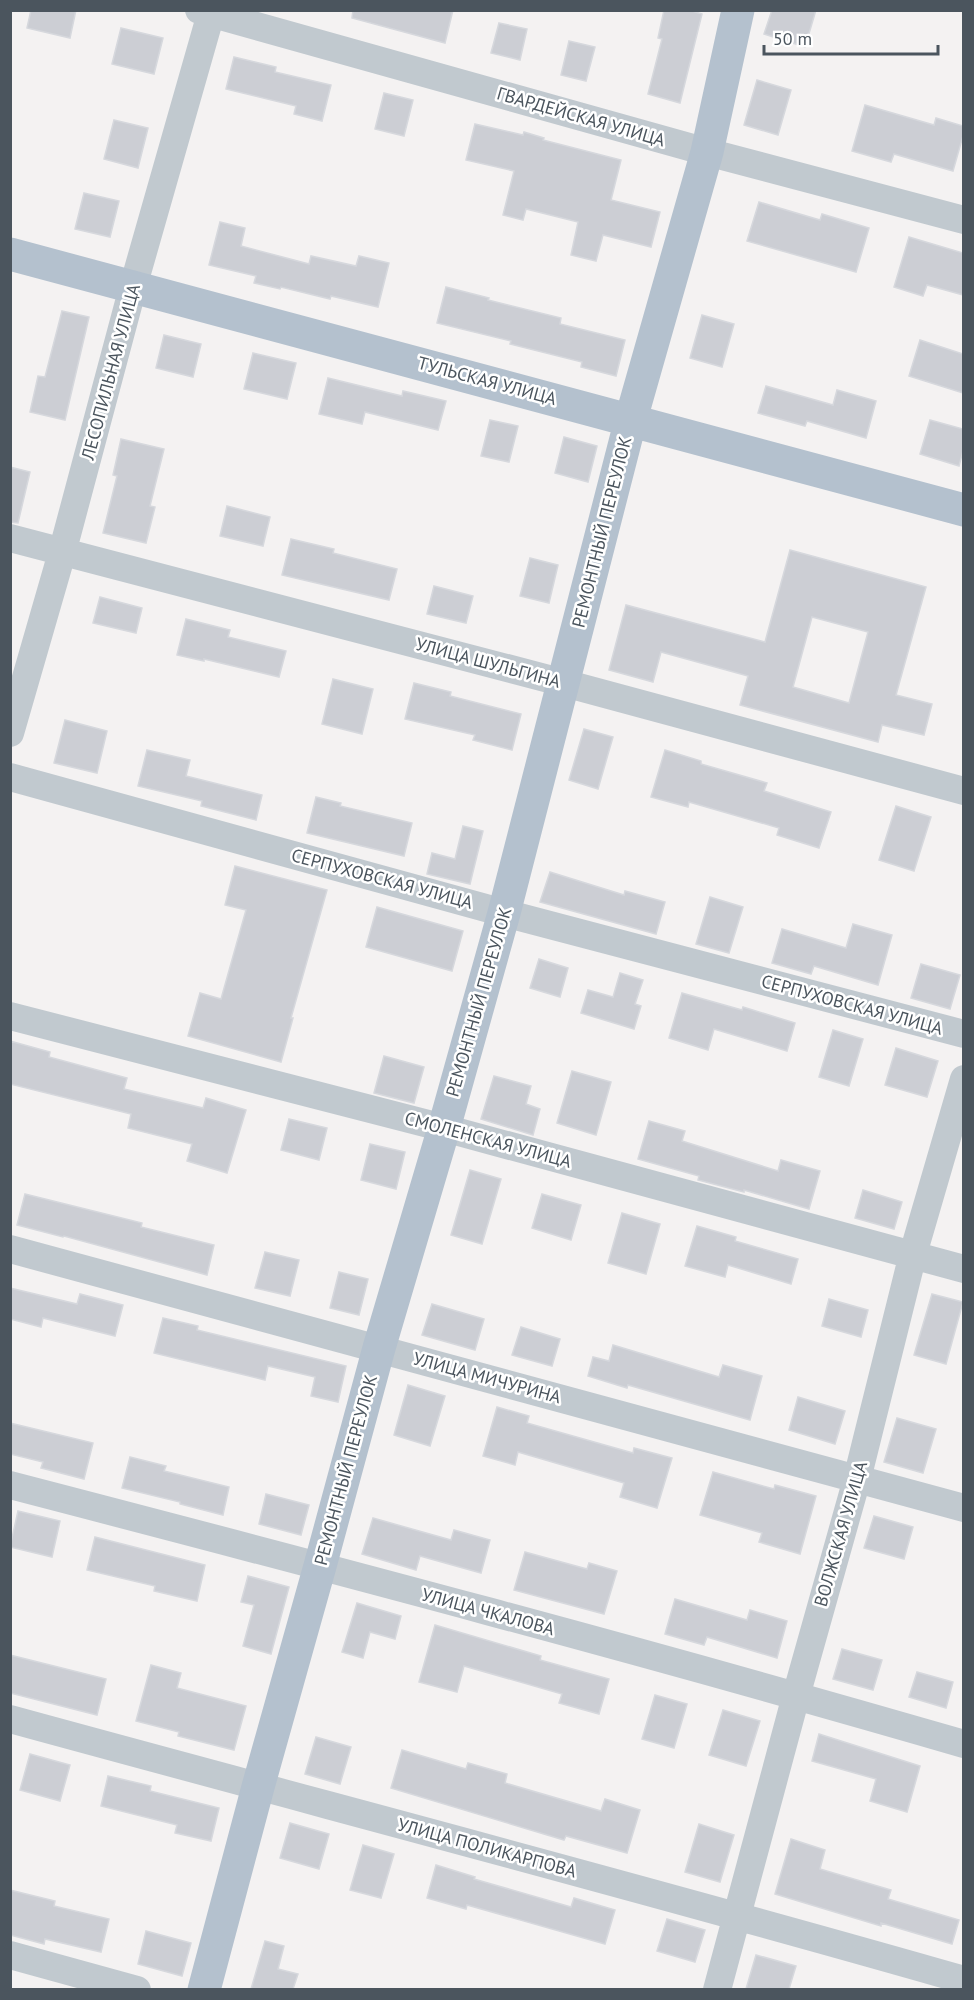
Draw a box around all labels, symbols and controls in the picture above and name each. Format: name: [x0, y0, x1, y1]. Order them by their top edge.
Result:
scale bar: [764, 18, 938, 56]
text: 50 m: [773, 27, 812, 50]
street label: ГВАРДЕЙСКАЯ УЛИЦА: [494, 81, 668, 152]
street label: ЛЕСОПИЛЬНАЯ УЛИЦА: [76, 281, 145, 463]
street label: ТУЛЬСКАЯ УЛИЦА: [415, 351, 559, 410]
street label: РЕМОНТНЫЙ ПЕРЕУЛОК: [567, 434, 636, 630]
street label: УЛИЦА ШУЛЬГИНА: [413, 632, 564, 693]
street label: СЕРПУХОВСКАЯ УЛИЦА: [289, 843, 476, 914]
street label: РЕМОНТНЫЙ ПЕРЕУЛОК: [440, 904, 517, 1099]
street label: СЕРПУХОВСКАЯ УЛИЦА: [759, 969, 946, 1040]
street label: СМОЛЕНСКАЯ УЛИЦА: [402, 1106, 575, 1173]
street label: УЛИЦА МИЧУРИНА: [411, 1347, 564, 1408]
street label: РЕМОНТНЫЙ ПЕРЕУЛОК: [309, 1372, 382, 1568]
street label: ВОЛЖСКАЯ УЛИЦА: [809, 1458, 872, 1609]
street label: УЛИЦА ЧКАЛОВА: [419, 1583, 558, 1640]
street label: УЛИЦА ПОЛИКАРПОВА: [395, 1813, 580, 1883]

